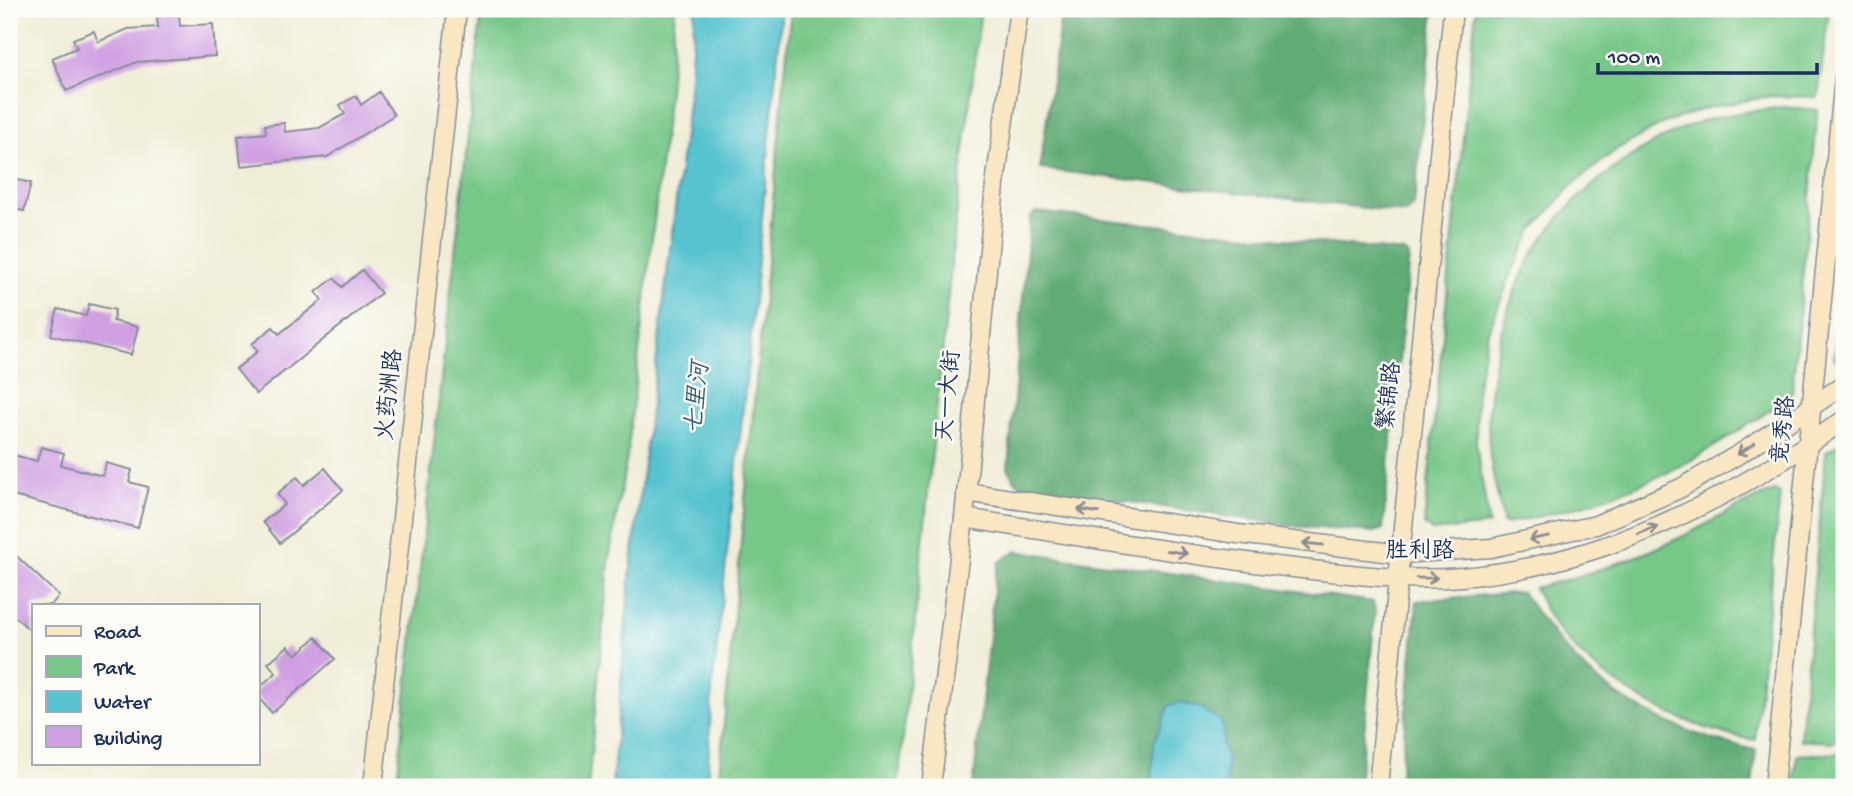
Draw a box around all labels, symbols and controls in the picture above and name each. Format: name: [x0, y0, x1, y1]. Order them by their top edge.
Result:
scale bar: [1598, 32, 1816, 76]
text: 100 m: [1607, 47, 1660, 72]
street label: 火药洲路: [372, 348, 409, 442]
street label: 天一大街: [932, 349, 967, 443]
water label: 七里河: [681, 357, 718, 435]
street label: 繁锦路: [1373, 360, 1408, 432]
street label: 竞秀路: [1767, 394, 1802, 466]
one-way arrow: [1737, 443, 1757, 457]
one-way arrow: [1077, 504, 1100, 517]
one-way arrow: [1636, 523, 1658, 536]
one-way arrow: [1528, 532, 1551, 546]
one-way arrow: [1302, 537, 1325, 550]
street label: 胜利路: [1386, 538, 1455, 566]
one-way arrow: [1165, 545, 1188, 558]
one-way arrow: [1415, 572, 1438, 585]
legend: [32, 604, 259, 764]
text: Road: [94, 622, 142, 647]
text: Park: [93, 658, 137, 683]
text: Water: [94, 692, 152, 717]
text: Building: [93, 728, 163, 753]

